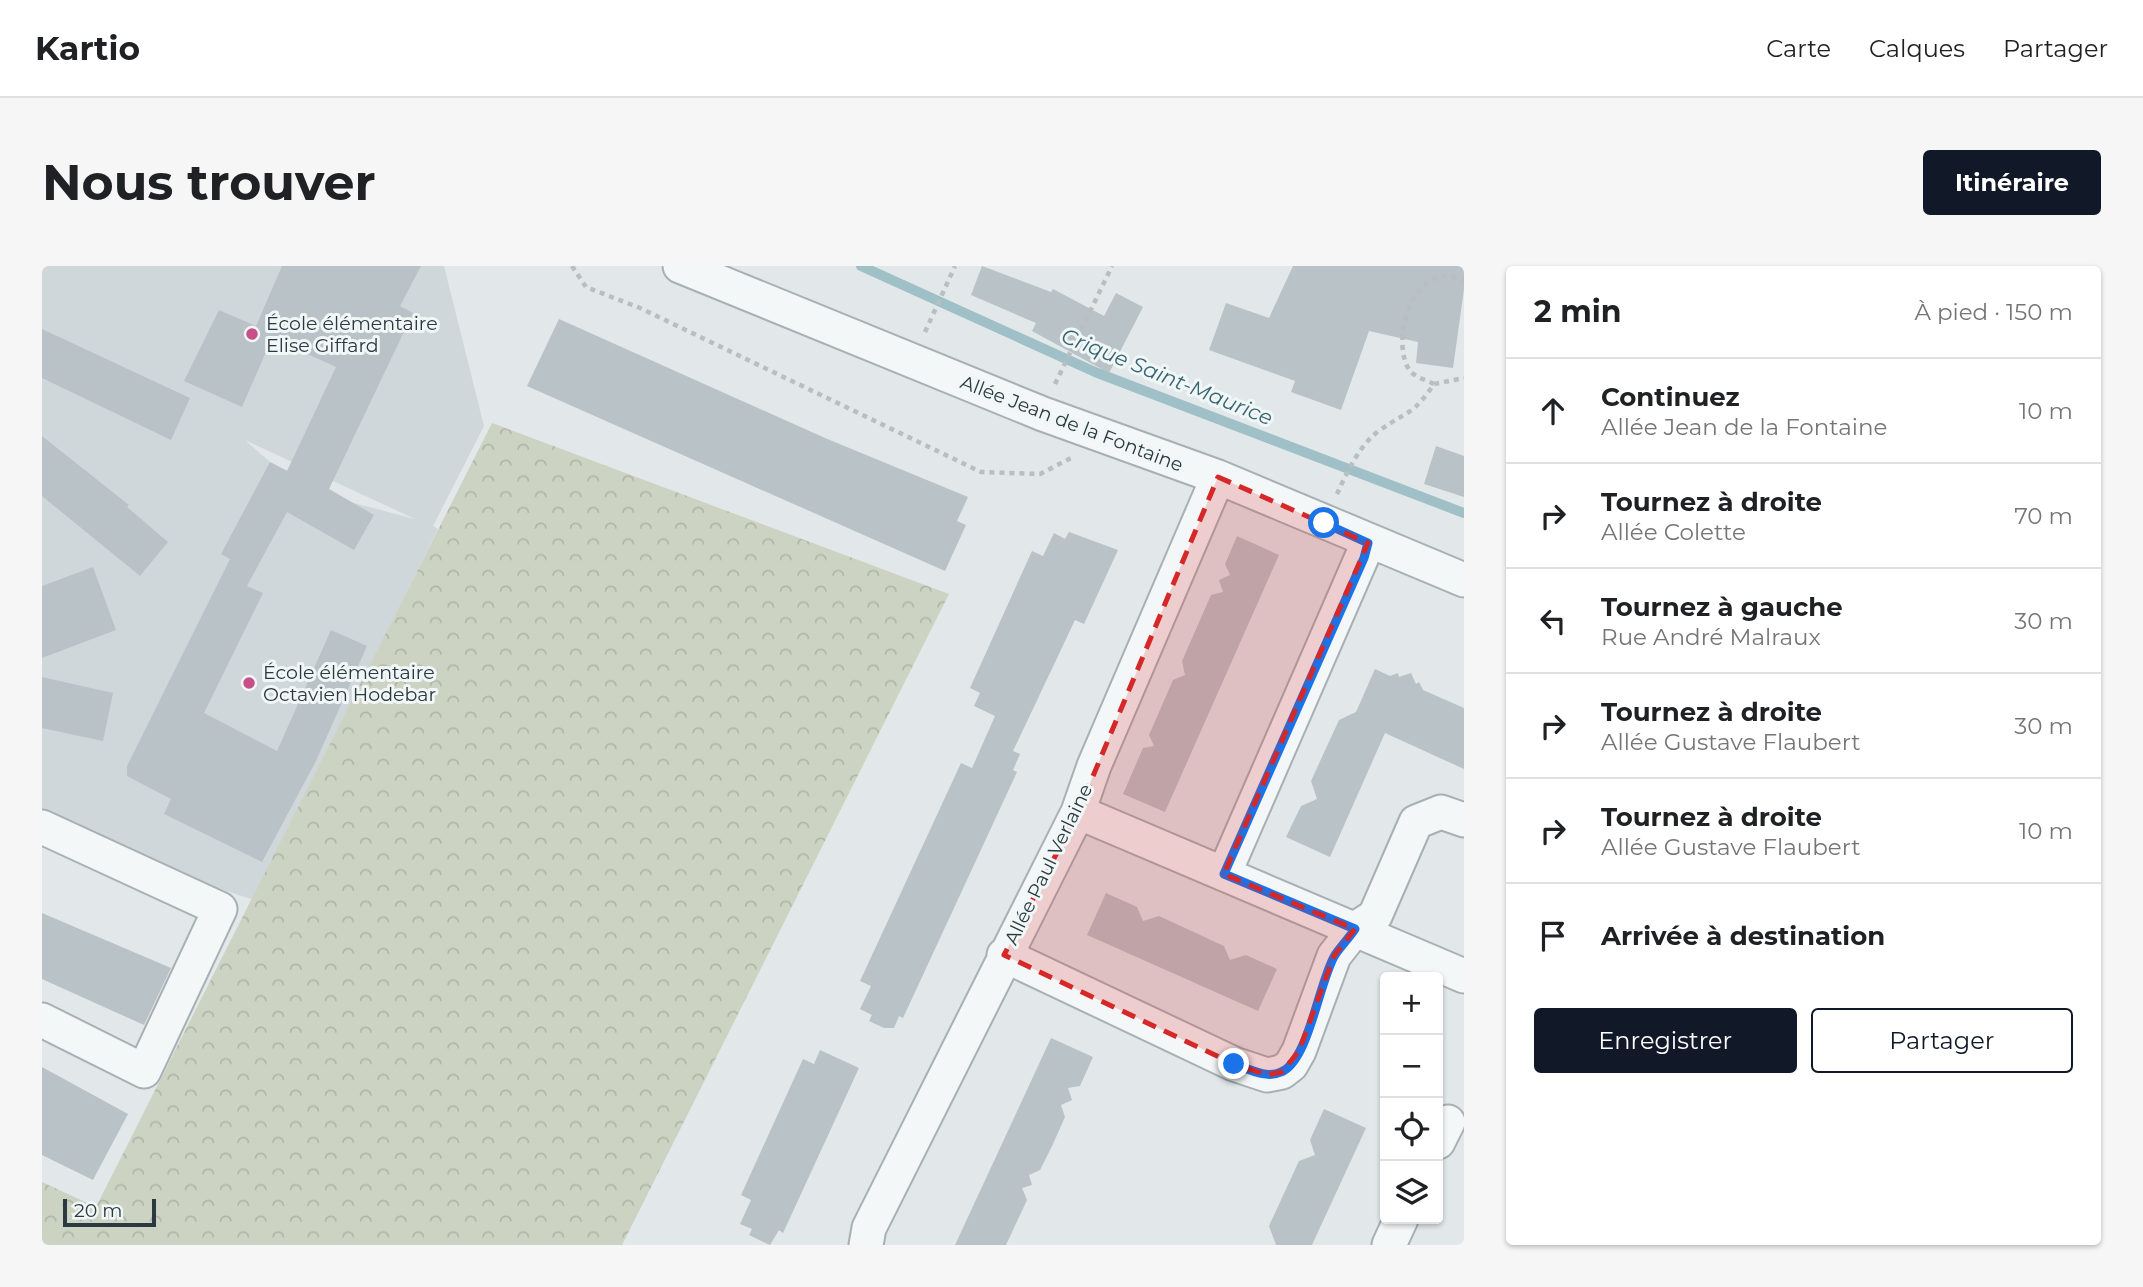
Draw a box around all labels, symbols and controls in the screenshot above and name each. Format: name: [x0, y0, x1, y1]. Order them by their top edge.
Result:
text: Kartio: [35, 28, 140, 68]
text: Carte: [1766, 34, 1831, 63]
text: Calques: [1869, 34, 1965, 63]
text: Partager: [2003, 34, 2108, 63]
button: Itinéraire: [1923, 150, 2101, 215]
text: Nous trouver: [42, 153, 376, 212]
text: 2 min: [1534, 293, 1621, 330]
text: À pied · 150 m: [1914, 298, 2073, 326]
place label: École élémentaire Elise Giffard: [266, 312, 438, 357]
water label: Crique Saint-Maurice: [1058, 323, 1276, 430]
marker: École élémentaire Elise Giffard: [244, 326, 260, 342]
street label: Allée Jean de la Fontaine: [957, 370, 1186, 477]
text: Continuez: [1601, 381, 1740, 413]
icon: ahead: [1534, 392, 1572, 430]
text: 10 m: [2019, 397, 2073, 425]
text: Allée Jean de la Fontaine: [1601, 413, 1887, 441]
text: Tournez à droite: [1601, 486, 1822, 518]
icon: right: [1534, 497, 1572, 535]
text: 70 m: [2014, 502, 2073, 530]
route start: [1308, 507, 1339, 538]
text: Allée Colette: [1601, 518, 1746, 546]
text: Tournez à gauche: [1601, 591, 1843, 623]
icon: left: [1534, 602, 1572, 640]
text: 30 m: [2014, 607, 2073, 635]
text: Rue André Malraux: [1601, 623, 1821, 651]
place label: École élémentaire Octavien Hodebar: [263, 661, 436, 706]
marker: École élémentaire Octavien Hodebar: [241, 675, 257, 691]
text: Tournez à droite: [1601, 696, 1822, 728]
icon: right: [1534, 707, 1572, 745]
text: 30 m: [2014, 712, 2073, 740]
text: Allée Gustave Flaubert: [1601, 728, 1861, 756]
street label: Allée Paul Verlaine: [1000, 780, 1097, 948]
text: Tournez à droite: [1601, 801, 1822, 833]
icon: right: [1534, 812, 1572, 850]
text: 10 m: [2019, 817, 2073, 845]
text: Allée Gustave Flaubert: [1601, 833, 1861, 861]
icon: arrive: [1534, 917, 1572, 955]
text: Arrivée à destination: [1601, 920, 1885, 952]
map controls: [1380, 972, 1443, 1224]
button: +: [1380, 972, 1443, 1035]
button: Enregistrer: [1534, 1008, 1797, 1073]
button: Partager: [1811, 1008, 2073, 1073]
button: −: [1380, 1035, 1443, 1098]
route end: [1218, 1048, 1249, 1079]
button: locate: [1380, 1098, 1443, 1161]
button: layers: [1380, 1161, 1443, 1224]
scale bar: [63, 1196, 156, 1228]
text: 20 m: [74, 1199, 122, 1222]

